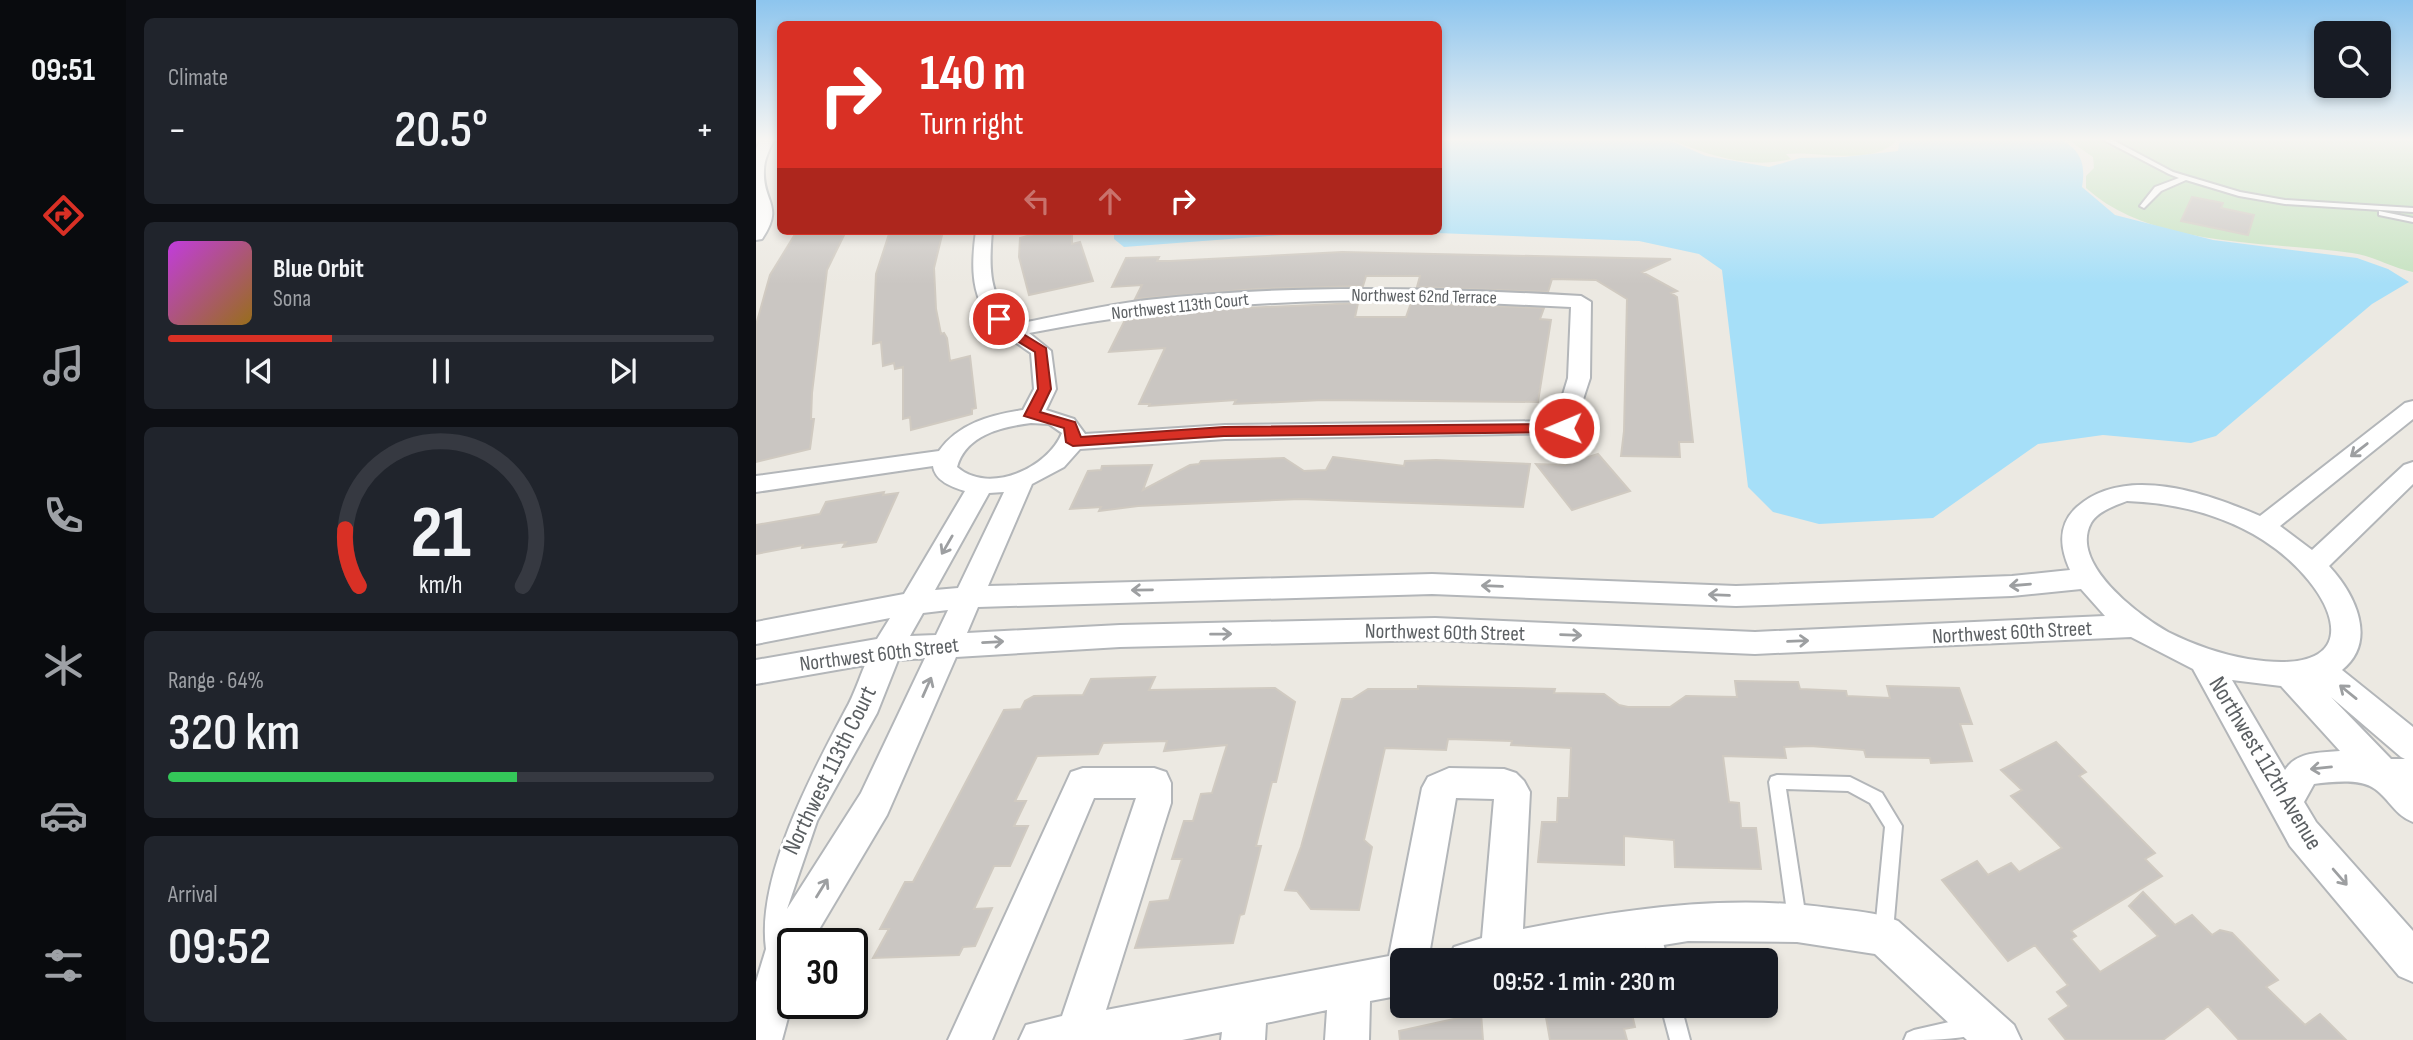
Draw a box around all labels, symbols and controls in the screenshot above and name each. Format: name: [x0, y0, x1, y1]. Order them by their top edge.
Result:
map controls: [2314, 21, 2391, 98]
button: search: [2314, 21, 2391, 98]
text: 140 m: [920, 45, 1026, 104]
icon: right: [805, 49, 896, 140]
text: 09:51: [31, 51, 95, 90]
text: Climate: [168, 64, 228, 92]
text: 20.5°: [394, 99, 488, 162]
text: Turn right: [920, 105, 1024, 144]
text: −: [168, 108, 187, 153]
text: +: [695, 108, 714, 153]
icon: left: [1018, 182, 1056, 220]
icon: ahead: [1091, 182, 1129, 220]
icon: right: [1164, 182, 1202, 220]
icon: directions: [39, 191, 88, 240]
text: Blue Orbit: [273, 254, 364, 285]
text: Sona: [273, 285, 311, 313]
street label: Northwest 62nd Terrace: [1351, 285, 1497, 308]
pin: [969, 289, 1029, 349]
street label: Northwest 113th Court: [1110, 289, 1250, 324]
icon: arrive: [980, 300, 1018, 338]
icon: music: [39, 341, 88, 390]
icon: previous: [240, 352, 278, 390]
icon: pause: [422, 352, 460, 390]
icon: next: [604, 352, 642, 390]
position arrow: [1527, 391, 1601, 465]
one-way arrow: [2351, 442, 2369, 458]
text: 21: [411, 490, 471, 578]
icon: phone: [39, 491, 88, 540]
one-way arrow: [940, 535, 954, 555]
text: km/h: [419, 570, 463, 601]
one-way arrow: [2009, 579, 2032, 592]
one-way arrow: [1481, 580, 1504, 593]
one-way arrow: [1131, 583, 1154, 597]
one-way arrow: [1708, 589, 1731, 602]
street label: Northwest 60th Street: [1931, 616, 2093, 649]
street label: Northwest 60th Street: [1365, 619, 1525, 646]
one-way arrow: [1209, 627, 1232, 641]
one-way arrow: [1559, 628, 1582, 641]
street label: Northwest 60th Street: [798, 632, 960, 677]
one-way arrow: [1786, 634, 1809, 648]
one-way arrow: [982, 635, 1005, 648]
icon: climate: [39, 641, 88, 690]
text: Range · 64%: [168, 667, 264, 695]
street label: Northwest 112th Avenue: [2202, 671, 2329, 855]
one-way arrow: [921, 676, 934, 698]
street label: Northwest 113th Court: [776, 681, 883, 859]
one-way arrow: [2339, 684, 2357, 700]
text: 320 km: [168, 702, 300, 765]
one-way arrow: [2311, 762, 2333, 775]
icon: car: [39, 791, 88, 840]
one-way arrow: [2332, 868, 2348, 886]
one-way arrow: [816, 879, 830, 899]
text: Arrival: [168, 881, 217, 909]
text: 09:52: [168, 916, 271, 979]
speed limit sign: 30: [777, 928, 868, 1019]
icon: filters: [39, 941, 88, 990]
text: 09:52 · 1 min · 230 m: [1493, 967, 1675, 998]

